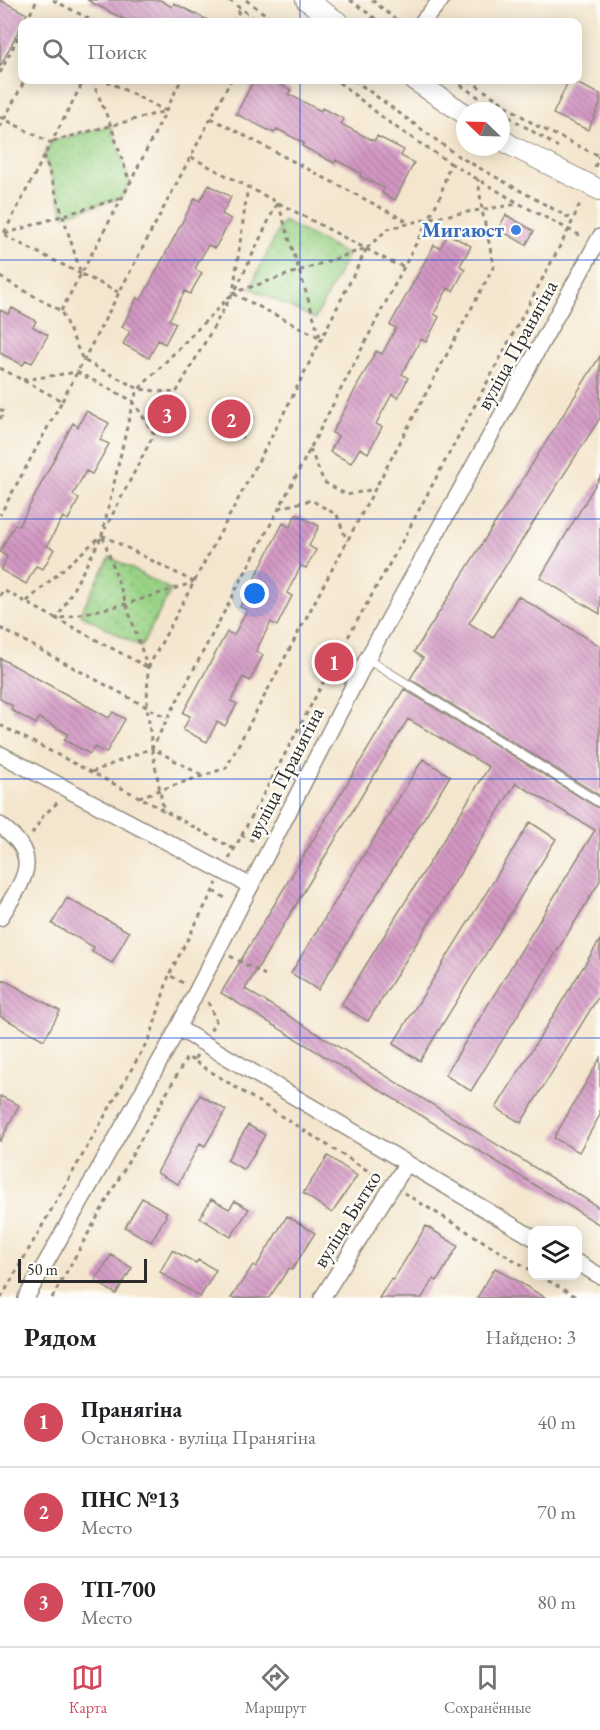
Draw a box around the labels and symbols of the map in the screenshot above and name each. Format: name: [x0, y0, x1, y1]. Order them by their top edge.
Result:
north arrow: [456, 102, 510, 156]
place label: Мигаюст: [422, 216, 505, 243]
marker: Мигаюст: [509, 223, 523, 237]
street label: вуліца Пранягіна: [470, 275, 564, 414]
pin: 3: [148, 392, 186, 436]
pin: 2: [212, 396, 250, 442]
your location: [240, 579, 269, 608]
pin: 1: [314, 640, 354, 684]
street label: вуліца Пранягіна: [240, 702, 330, 843]
street label: вуліца Бытко: [306, 1165, 387, 1272]
scale bar: [18, 1256, 147, 1284]

